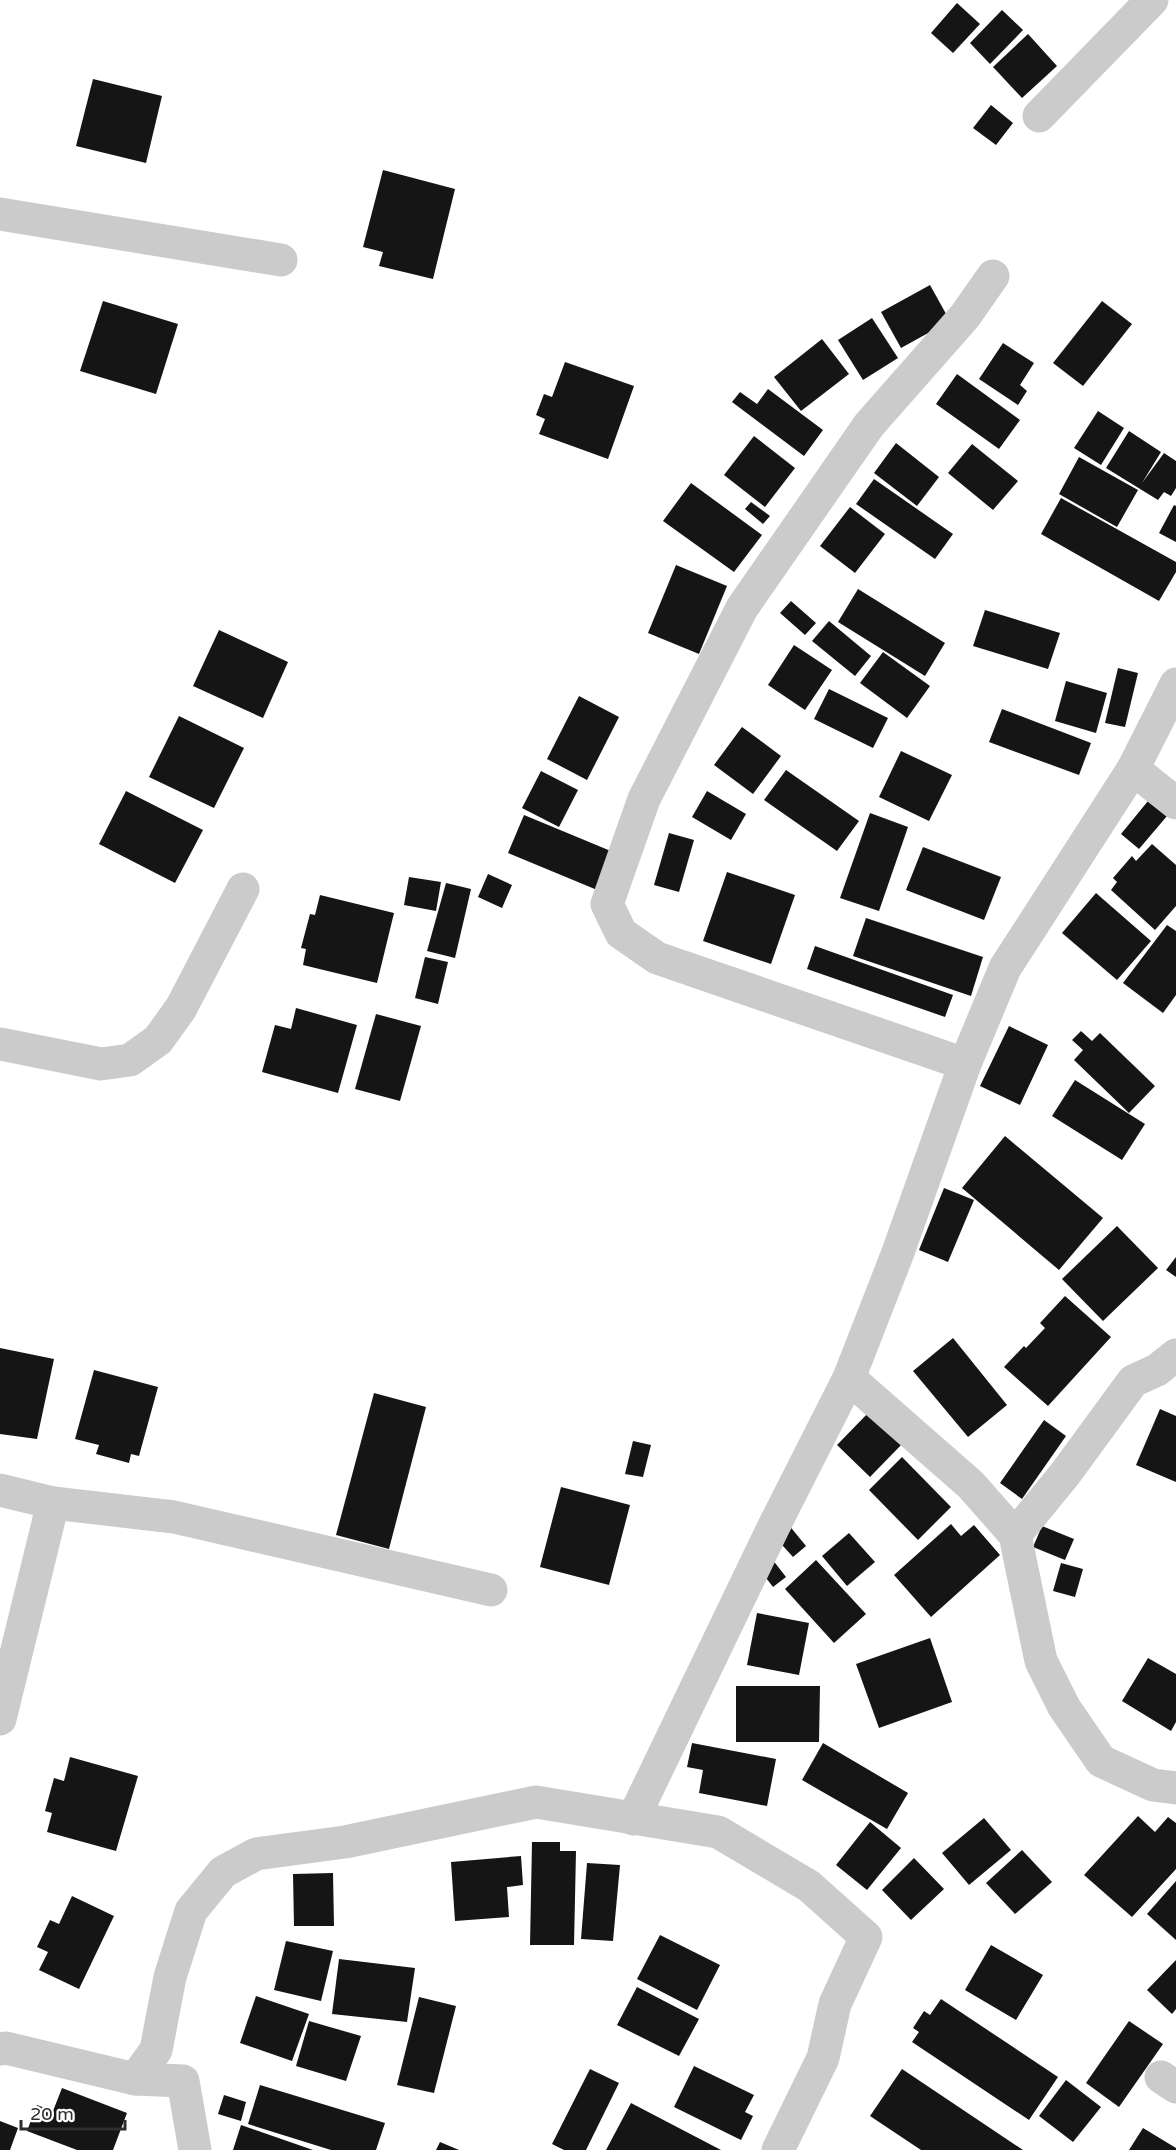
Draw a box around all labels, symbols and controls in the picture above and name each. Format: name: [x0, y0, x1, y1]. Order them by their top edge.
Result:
scale bar: [21, 2093, 124, 2131]
text: 20 m: [30, 2103, 74, 2125]

